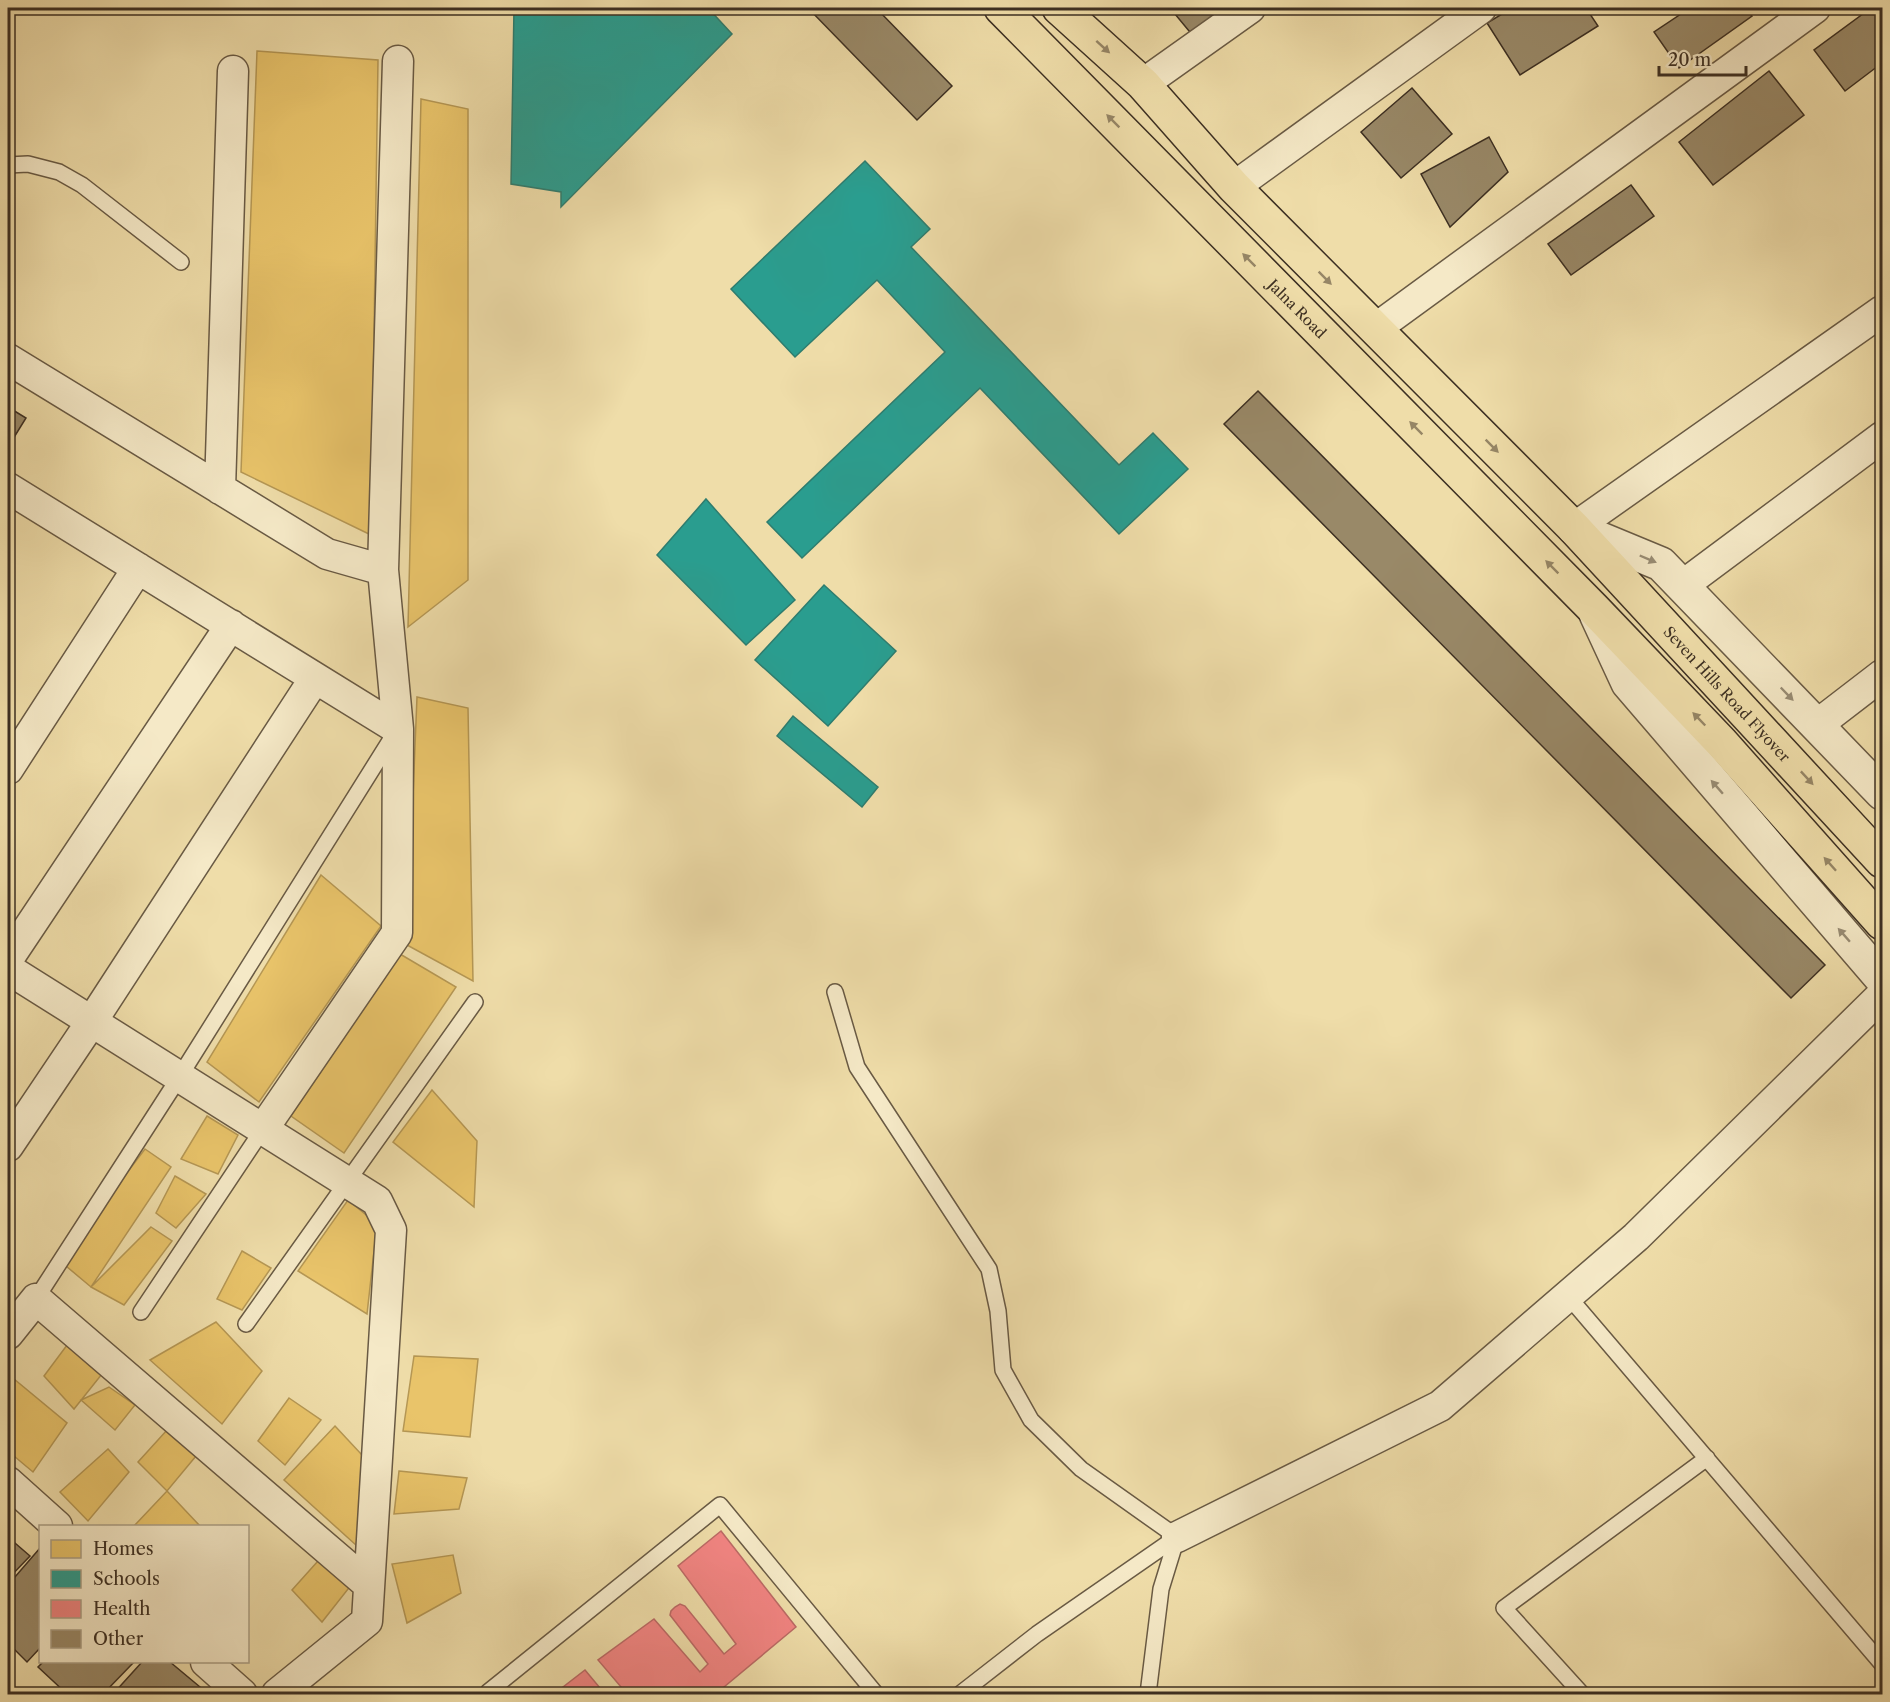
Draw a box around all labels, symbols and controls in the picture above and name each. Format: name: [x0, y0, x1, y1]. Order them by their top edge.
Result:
scale bar: [1659, 39, 1746, 77]
one-way arrow: [1095, 40, 1110, 54]
text: 20 m: [1668, 49, 1712, 71]
one-way arrow: [1106, 114, 1120, 128]
one-way arrow: [1243, 253, 1257, 267]
one-way arrow: [1317, 271, 1331, 285]
street label: Jalna Road: [1263, 273, 1331, 342]
one-way arrow: [1409, 422, 1423, 436]
one-way arrow: [1485, 439, 1500, 453]
one-way arrow: [1639, 554, 1656, 563]
one-way arrow: [1546, 561, 1560, 575]
street label: Seven Hills Road Flyover: [1660, 622, 1795, 766]
one-way arrow: [1779, 686, 1793, 700]
one-way arrow: [1692, 712, 1706, 727]
one-way arrow: [1799, 771, 1813, 785]
one-way arrow: [1711, 780, 1724, 795]
one-way arrow: [1824, 857, 1837, 872]
one-way arrow: [1838, 928, 1851, 943]
legend: [39, 1525, 249, 1663]
text: Homes: [93, 1538, 154, 1560]
text: Schools: [93, 1568, 160, 1590]
text: Health: [93, 1598, 151, 1620]
text: Other: [93, 1628, 144, 1650]

